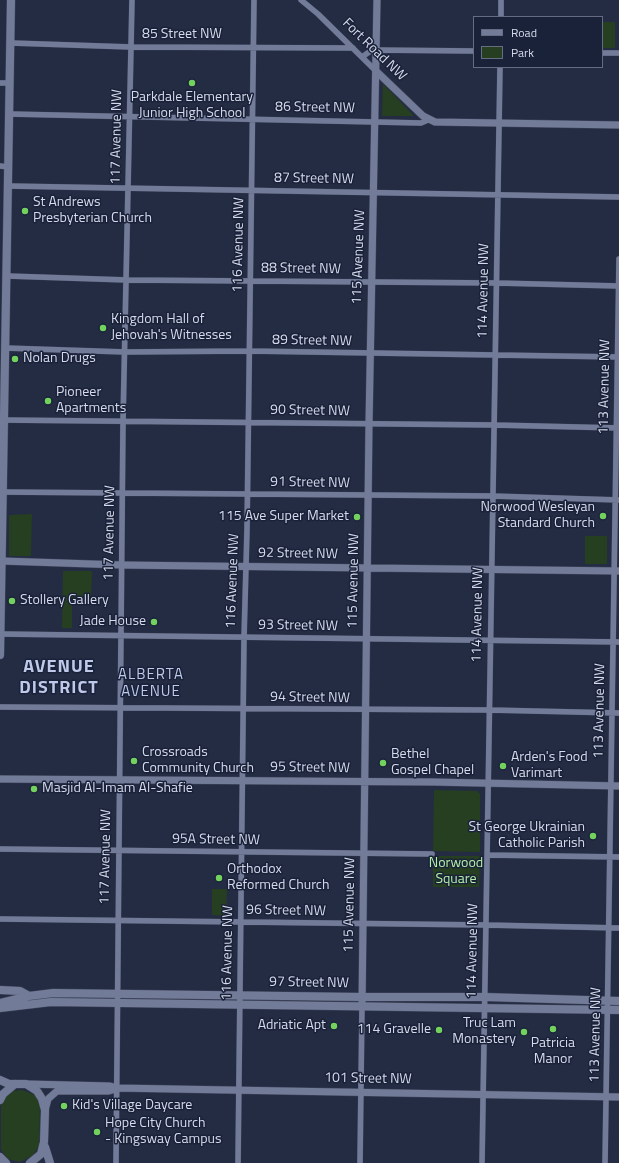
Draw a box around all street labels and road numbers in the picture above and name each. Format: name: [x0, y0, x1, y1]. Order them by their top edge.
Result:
street label: Fort Road NW: [338, 15, 410, 85]
street label: 85 Street NW: [142, 27, 222, 43]
street label: 117 Avenue NW: [108, 89, 126, 185]
street label: 86 Street NW: [275, 99, 355, 117]
street label: 87 Street NW: [274, 170, 354, 188]
street label: 116 Avenue NW: [230, 197, 248, 293]
street label: 115 Avenue NW: [349, 209, 369, 305]
street label: 114 Avenue NW: [475, 243, 493, 339]
street label: 88 Street NW: [261, 260, 341, 278]
street label: 89 Street NW: [272, 332, 352, 350]
street label: 113 Avenue NW: [596, 339, 614, 435]
street label: 90 Street NW: [270, 402, 350, 420]
street label: 91 Street NW: [270, 474, 350, 492]
street label: 117 Avenue NW: [101, 485, 119, 581]
street label: 116 Avenue NW: [223, 533, 243, 629]
street label: 115 Avenue NW: [345, 533, 363, 629]
street label: 92 Street NW: [258, 545, 338, 563]
street label: 114 Avenue NW: [469, 567, 487, 663]
street label: 93 Street NW: [258, 617, 338, 635]
street label: 113 Avenue NW: [591, 663, 609, 759]
street label: 94 Street NW: [270, 689, 350, 707]
street label: 95 Street NW: [270, 759, 350, 777]
street label: 117 Avenue NW: [97, 809, 115, 905]
street label: 95A Street NW: [172, 831, 260, 849]
street label: 115 Avenue NW: [341, 857, 359, 953]
street label: 96 Street NW: [246, 902, 326, 920]
street label: 114 Avenue NW: [464, 903, 482, 999]
street label: 116 Avenue NW: [219, 905, 237, 1001]
street label: 97 Street NW: [269, 974, 349, 992]
street label: 113 Avenue NW: [587, 987, 605, 1083]
street label: 101 Street NW: [324, 1070, 412, 1088]

